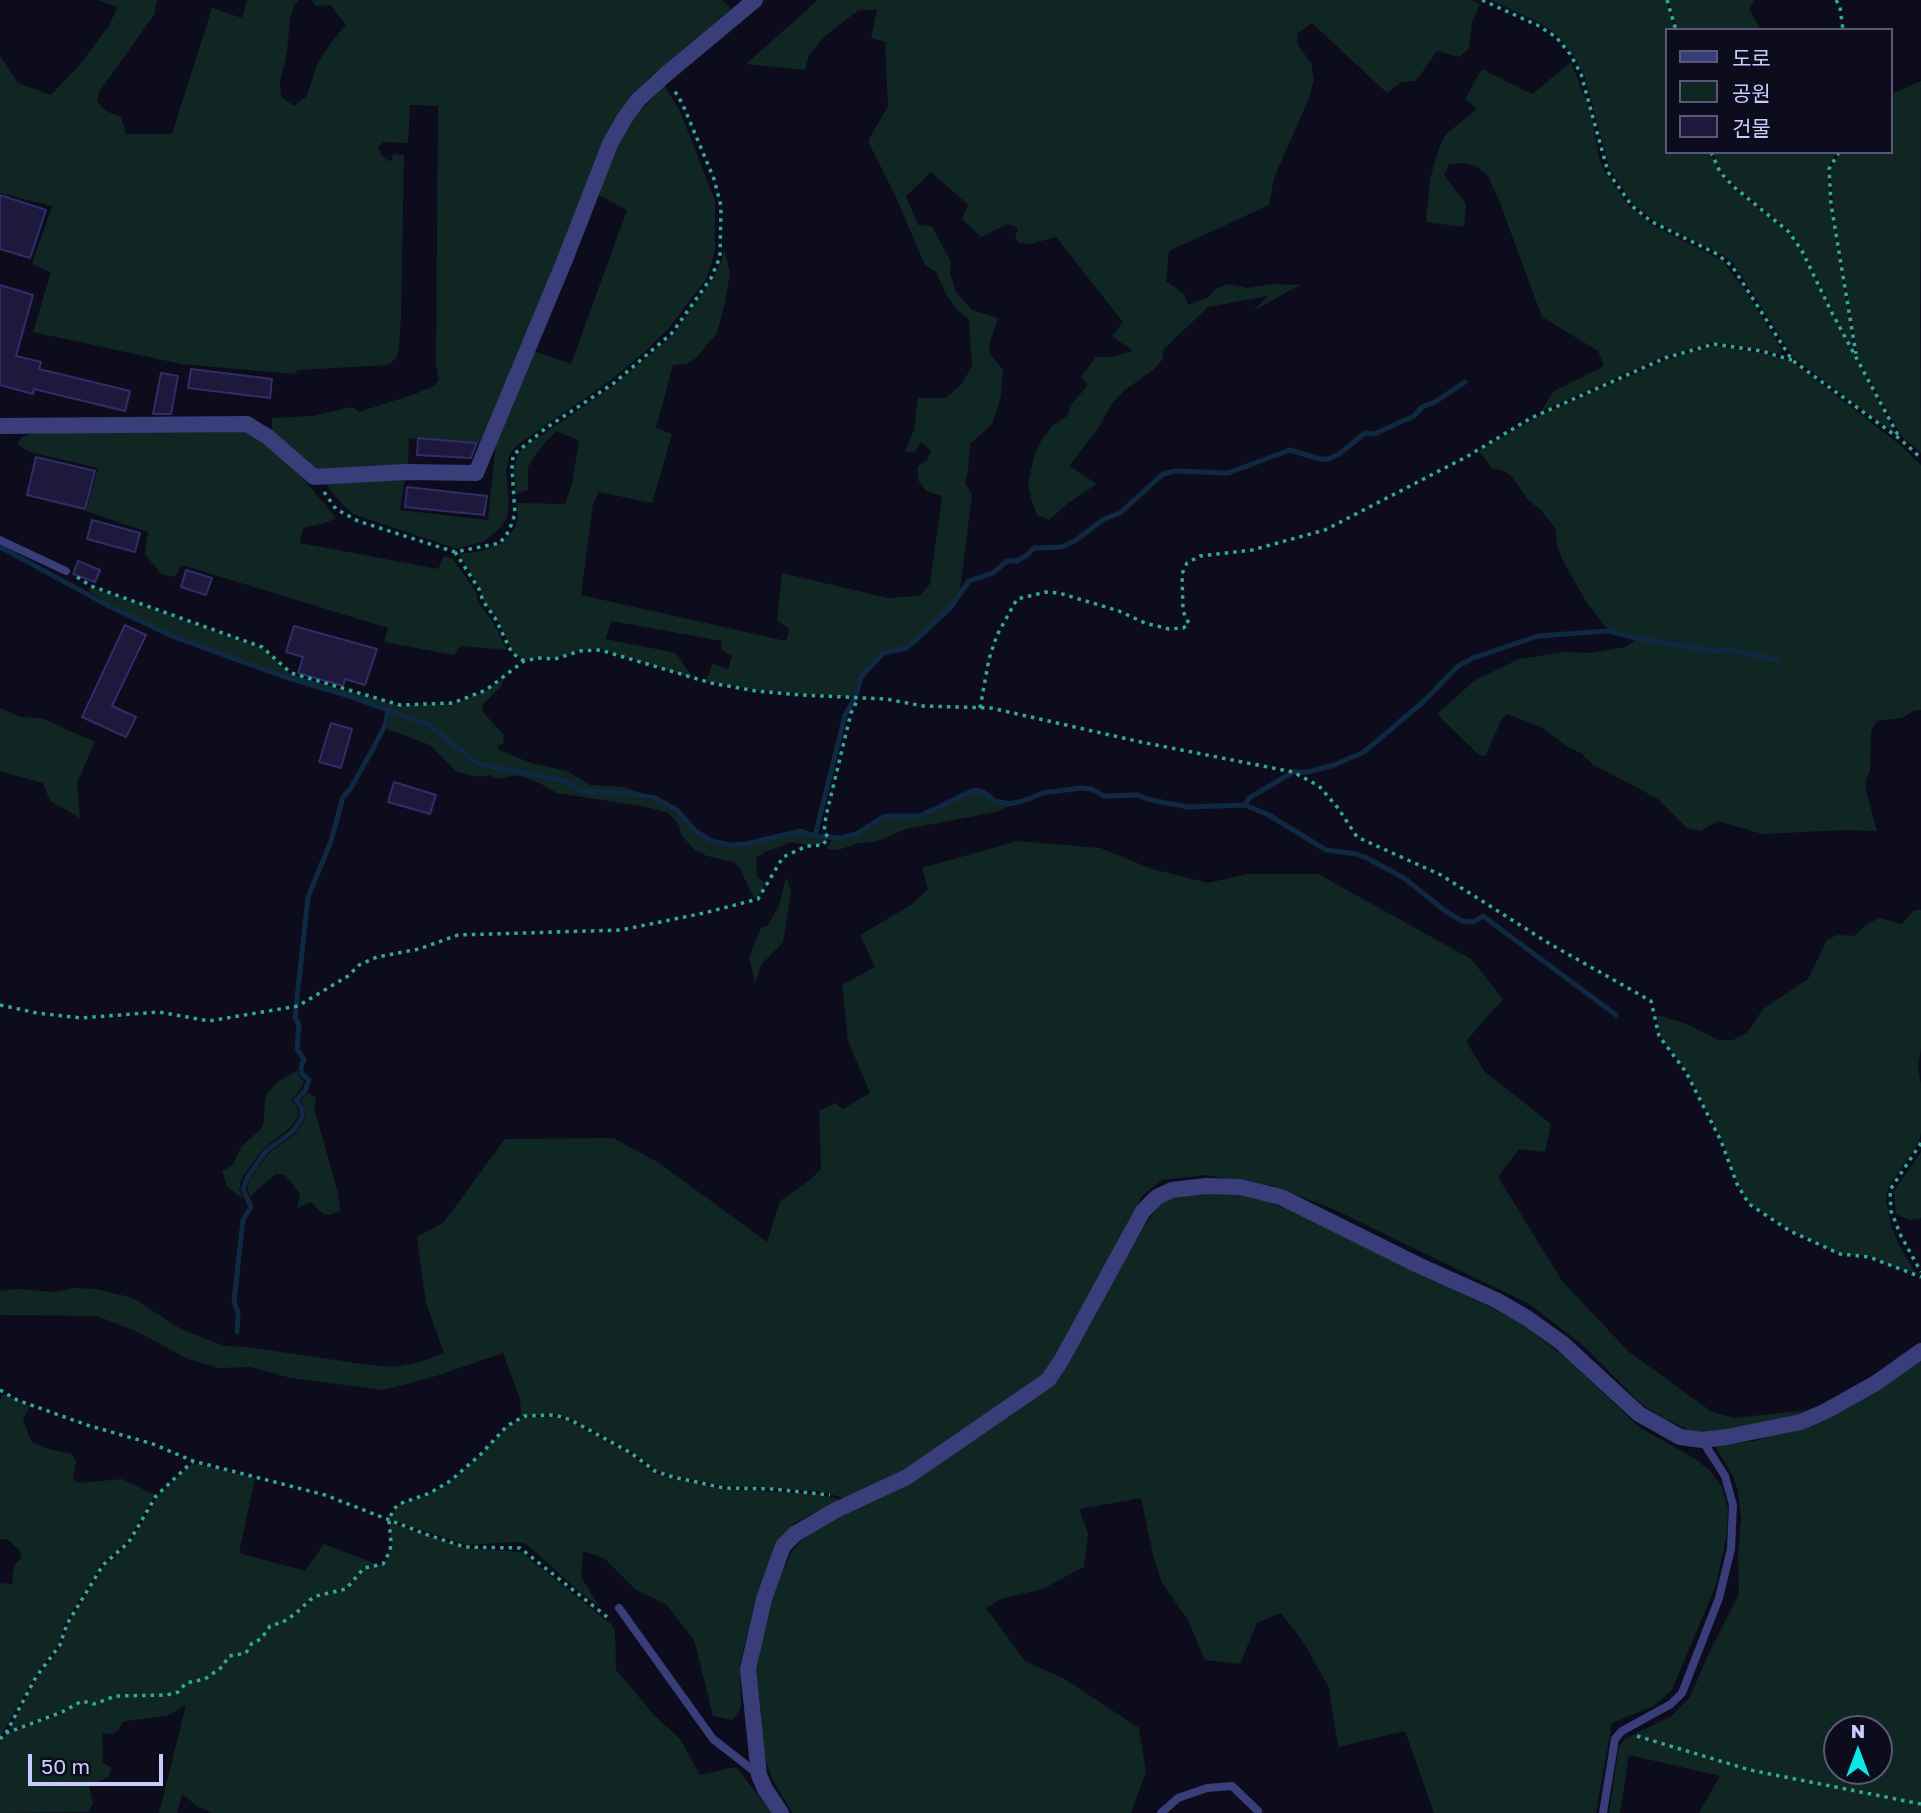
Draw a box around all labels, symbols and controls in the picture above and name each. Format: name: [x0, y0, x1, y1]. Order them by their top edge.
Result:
legend: [1666, 28, 1893, 154]
text: 도로: [1732, 45, 1771, 71]
text: 공원: [1732, 80, 1771, 106]
text: 건물: [1732, 115, 1771, 141]
north arrow: [1823, 1715, 1893, 1785]
text: N: [1851, 1719, 1865, 1742]
scale bar: [32, 1740, 166, 1784]
text: 50 m: [41, 1753, 90, 1779]

